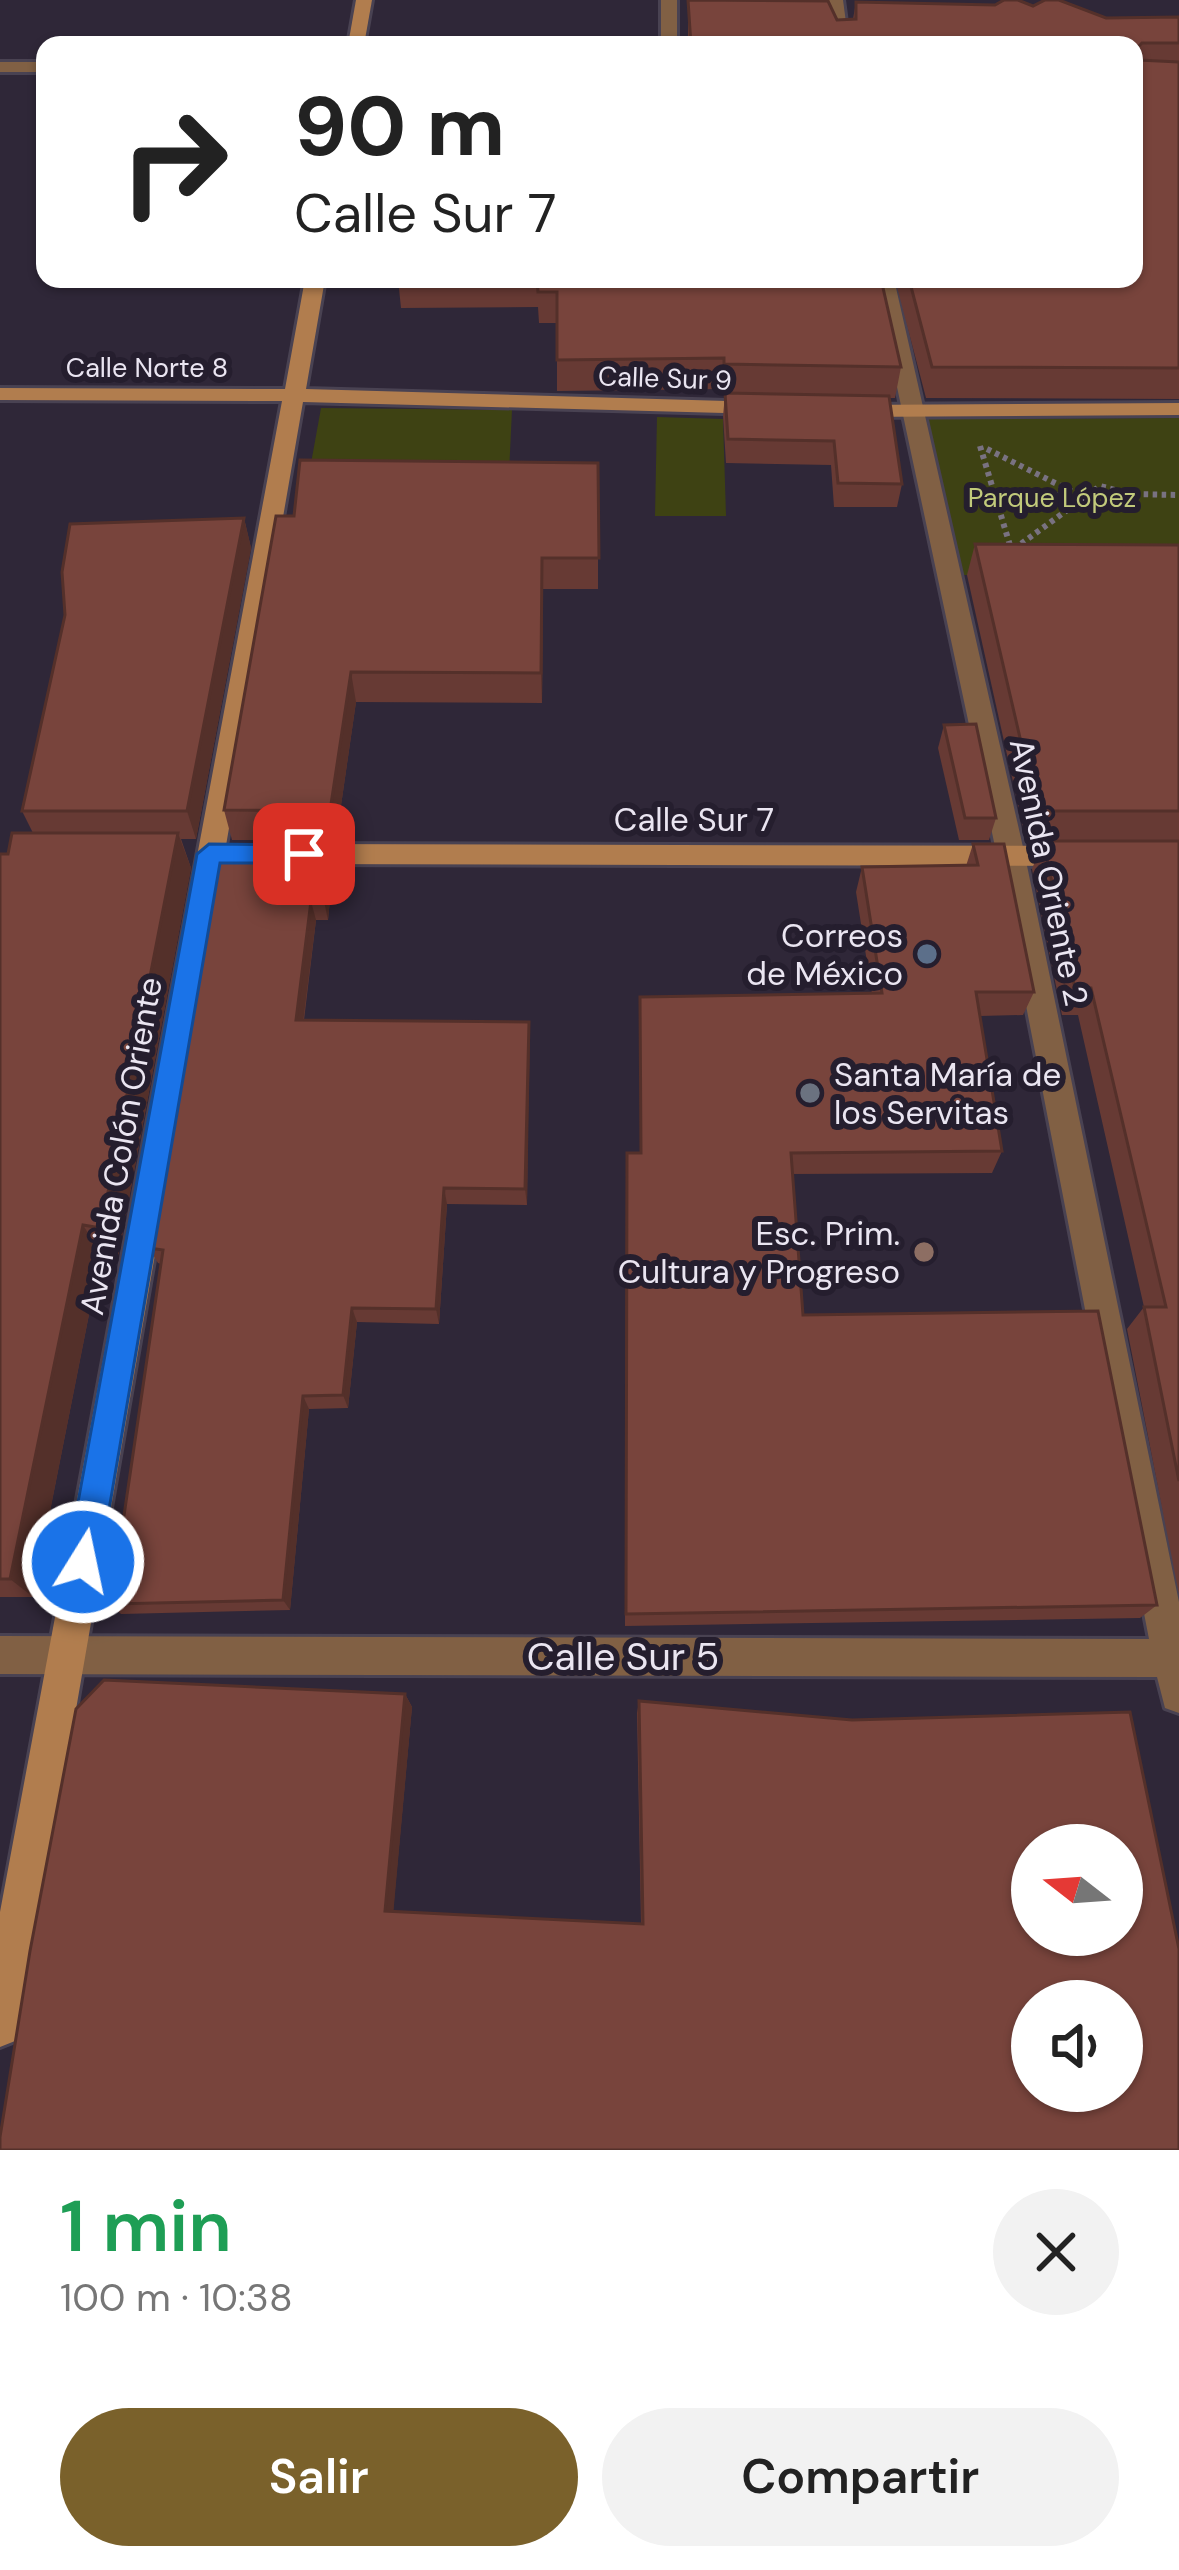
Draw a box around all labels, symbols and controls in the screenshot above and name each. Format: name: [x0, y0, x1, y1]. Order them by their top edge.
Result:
text: 90 m: [294, 72, 505, 181]
icon: right: [96, 84, 252, 240]
text: Calle Sur 7: [294, 178, 557, 249]
street label: Calle Norte 8: [66, 350, 228, 385]
street label: Calle Sur 9: [597, 358, 733, 398]
park label: Parque López: [968, 480, 1136, 515]
street label: Avenida Oriente 2: [1000, 734, 1098, 1010]
street label: Calle Sur 7: [614, 798, 774, 841]
pin: [253, 803, 355, 905]
icon: arrive: [271, 821, 337, 887]
place label: Correos de México: [746, 914, 903, 995]
marker: Correos de México: [914, 941, 940, 967]
street label: Avenida Colón Oriente: [70, 974, 172, 1318]
place label: Santa María de los Servitas: [834, 1053, 1061, 1134]
marker: Santa María de los Servitas: [797, 1080, 823, 1106]
place label: Esc. Prim. Cultura y Progreso: [618, 1212, 900, 1293]
marker: Esc. Prim. Cultura y Progreso: [911, 1239, 937, 1265]
position arrow: [20, 1499, 146, 1625]
street label: Calle Sur 5: [527, 1631, 719, 1682]
north arrow: [1011, 1824, 1143, 1956]
map controls: [1011, 1824, 1143, 2112]
button: sound: [1011, 1980, 1143, 2112]
text: 1 min: [60, 2180, 232, 2273]
button: close: [993, 2189, 1119, 2315]
text: 100 m · 10:38: [60, 2272, 293, 2323]
button: Salir: [60, 2408, 578, 2546]
button: Compartir: [602, 2408, 1119, 2546]

